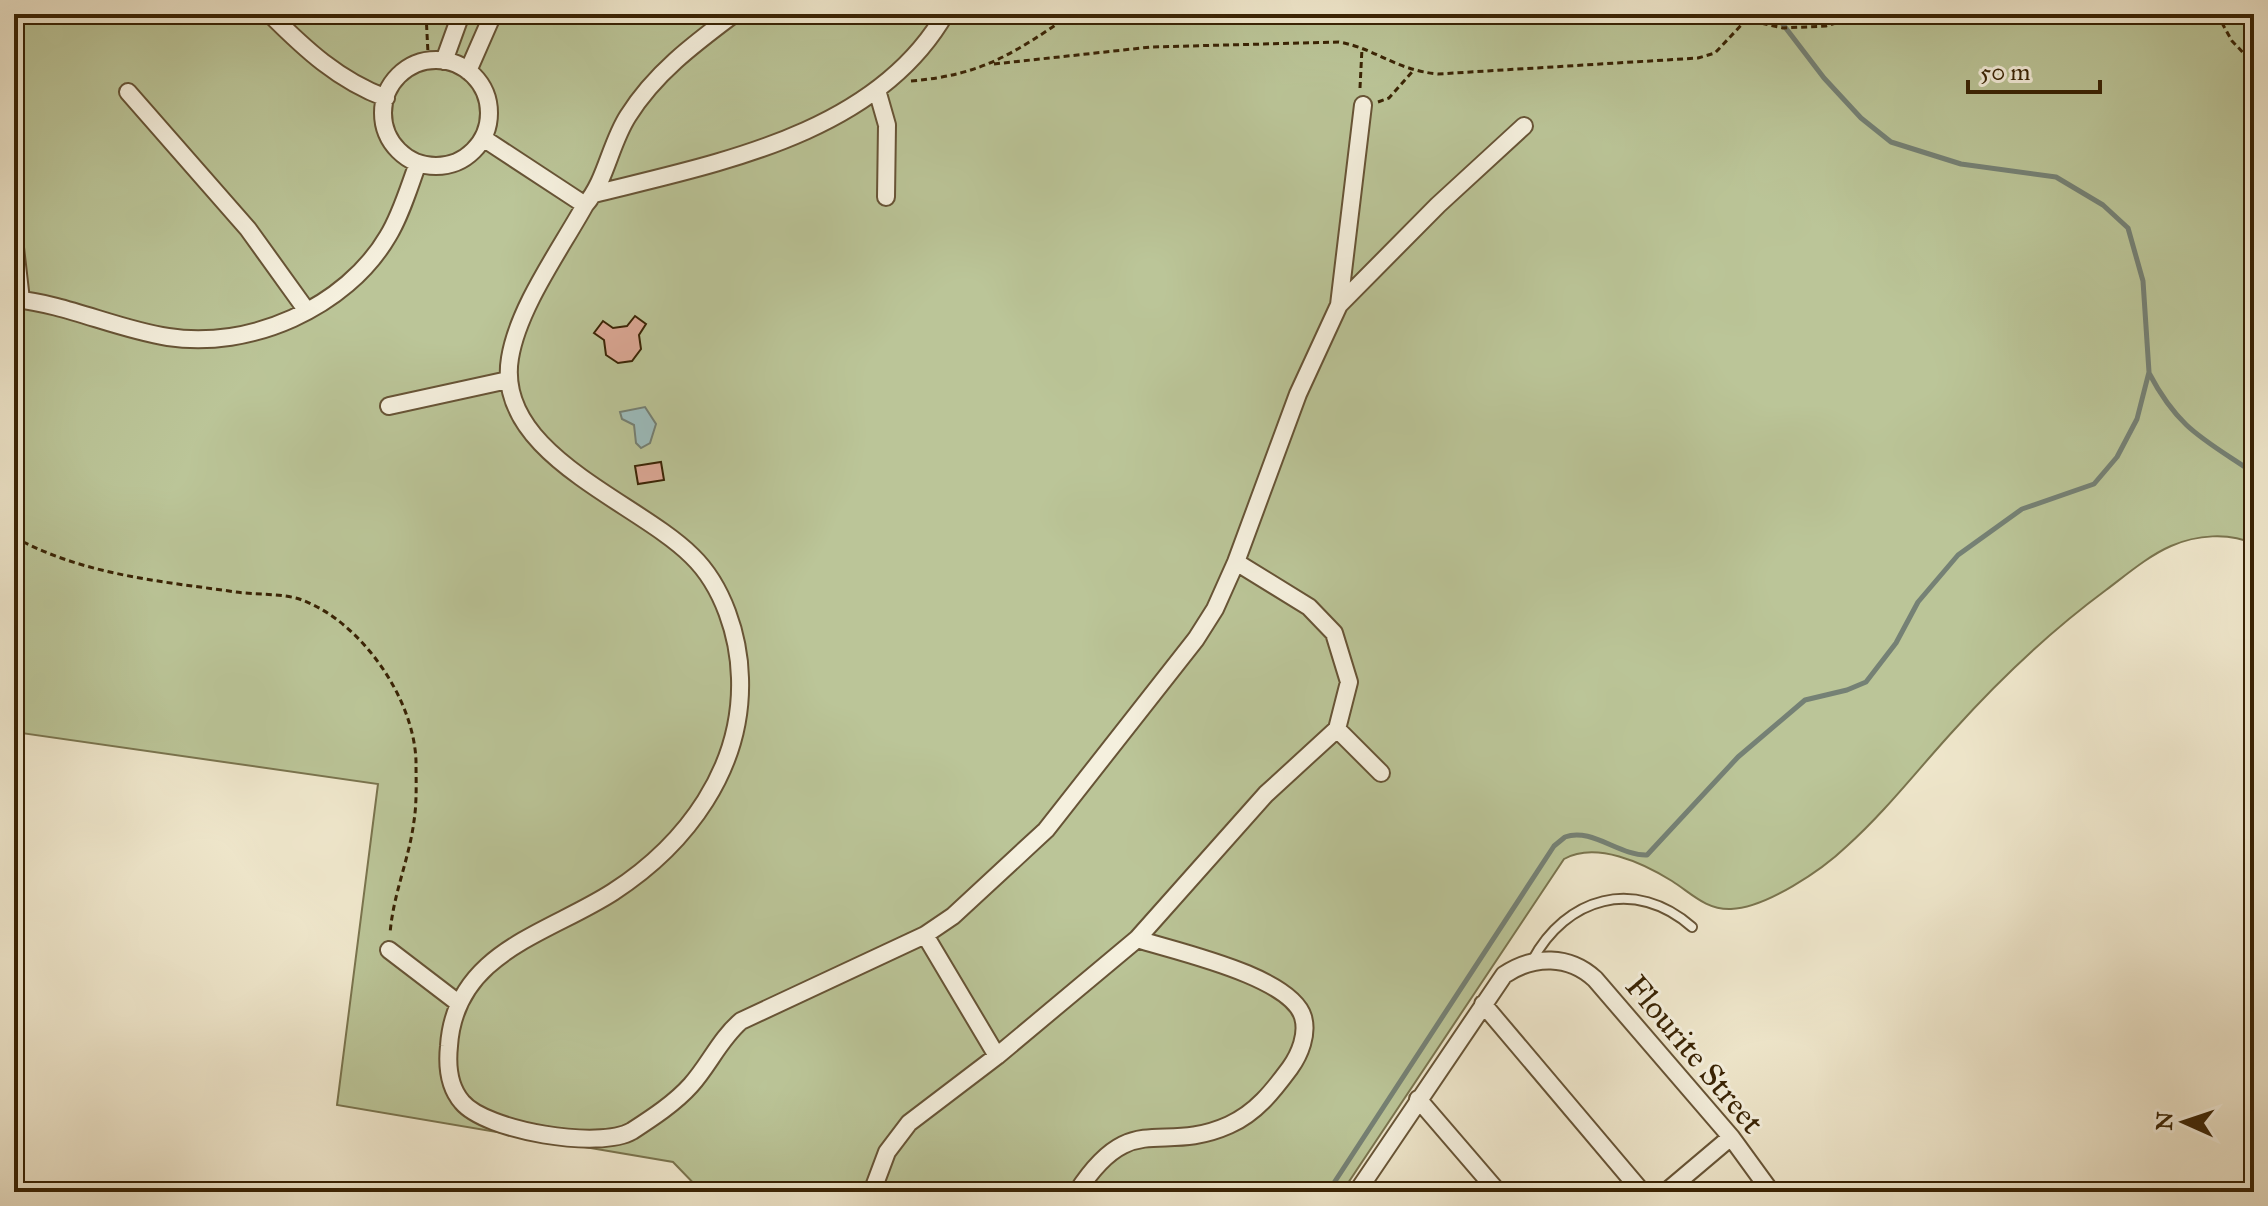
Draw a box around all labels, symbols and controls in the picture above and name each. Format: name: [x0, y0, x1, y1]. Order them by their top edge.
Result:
scale bar: [1968, 44, 2100, 94]
text: 50 m: [1980, 57, 2030, 87]
street label: Flourite Street: [1617, 967, 1772, 1141]
north arrow: [2144, 1082, 2224, 1162]
text: N: [2151, 1111, 2179, 1131]

